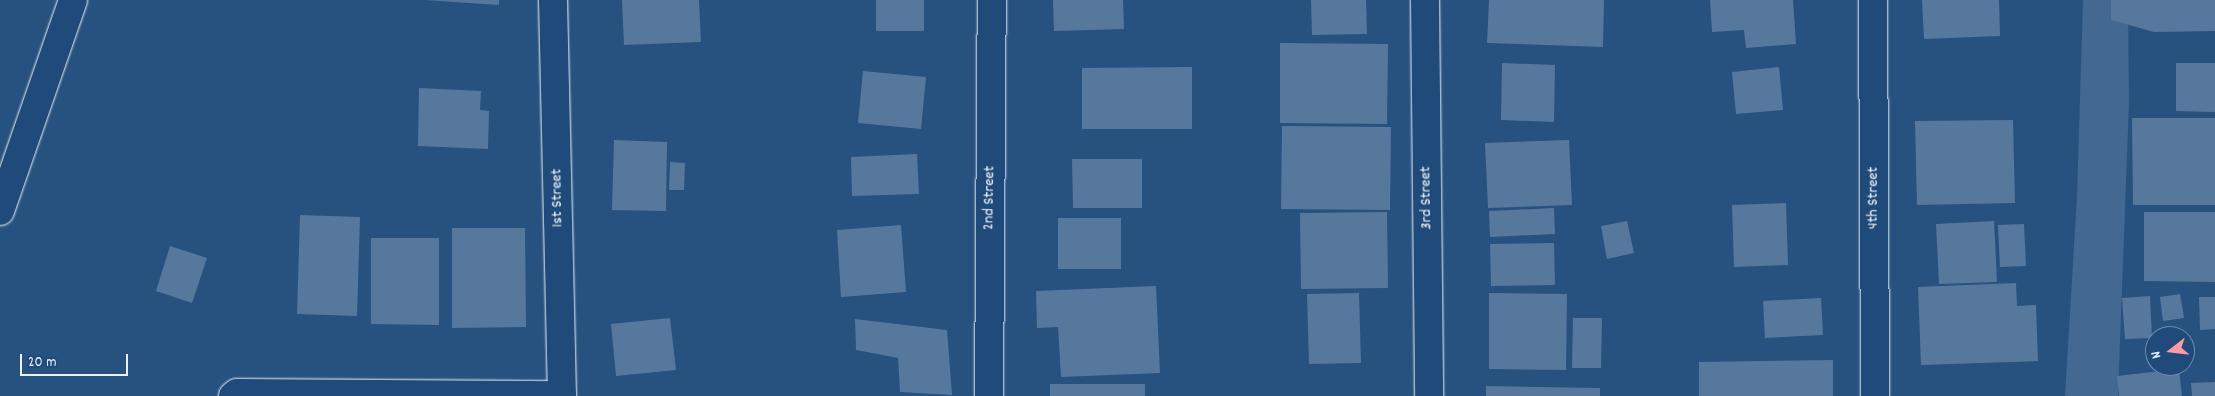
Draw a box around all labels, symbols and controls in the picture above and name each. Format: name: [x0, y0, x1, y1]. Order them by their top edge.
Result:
street label: 2nd Street: [980, 166, 1000, 230]
street label: 3rd Street: [1417, 166, 1437, 230]
street label: 4th Street: [1864, 167, 1884, 229]
street label: 1st Street: [548, 168, 568, 228]
north arrow: [2145, 326, 2195, 376]
scale bar: [22, 344, 130, 376]
text: N: [2146, 349, 2167, 361]
text: 20 m: [28, 352, 56, 374]

